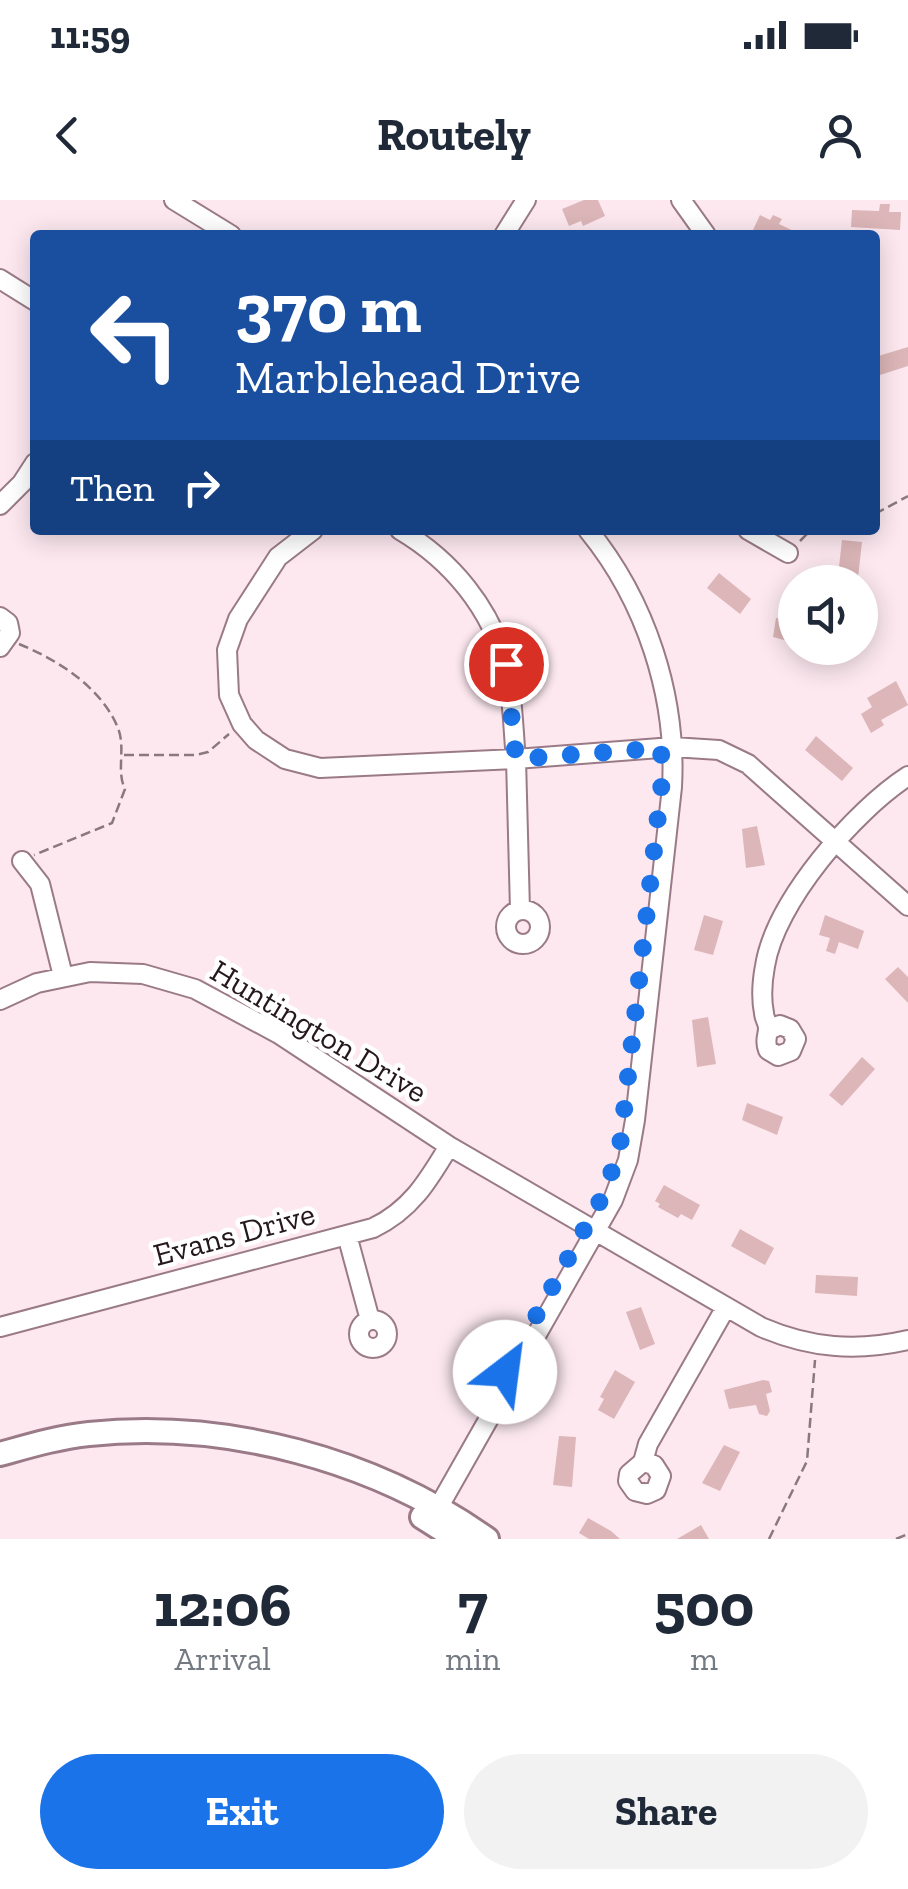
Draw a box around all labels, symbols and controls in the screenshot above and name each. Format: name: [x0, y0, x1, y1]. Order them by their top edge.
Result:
text: 11:59: [50, 12, 130, 58]
icon: back: [40, 108, 95, 163]
text: Routely: [377, 108, 531, 162]
icon: person: [813, 108, 868, 163]
text: 370 m: [235, 266, 422, 350]
icon: left: [70, 270, 200, 400]
text: Marblehead Drive: [235, 351, 581, 405]
icon: right: [174, 460, 229, 515]
text: Then: [70, 465, 154, 511]
map controls: [778, 565, 878, 665]
button: sound: [778, 565, 878, 665]
pin: [464, 622, 549, 707]
icon: arrive: [479, 637, 534, 692]
street label: Huntington Drive: [204, 951, 434, 1111]
street label: Evans Drive: [149, 1194, 319, 1274]
position arrow: [453, 1320, 557, 1424]
text: 12:06: [154, 1569, 292, 1641]
text: 7: [458, 1569, 488, 1641]
text: 500: [654, 1569, 754, 1641]
text: Arrival: [174, 1640, 271, 1678]
text: min: [445, 1640, 500, 1678]
text: m: [690, 1640, 718, 1678]
button: Exit: [40, 1754, 444, 1869]
button: Share: [464, 1754, 868, 1869]

